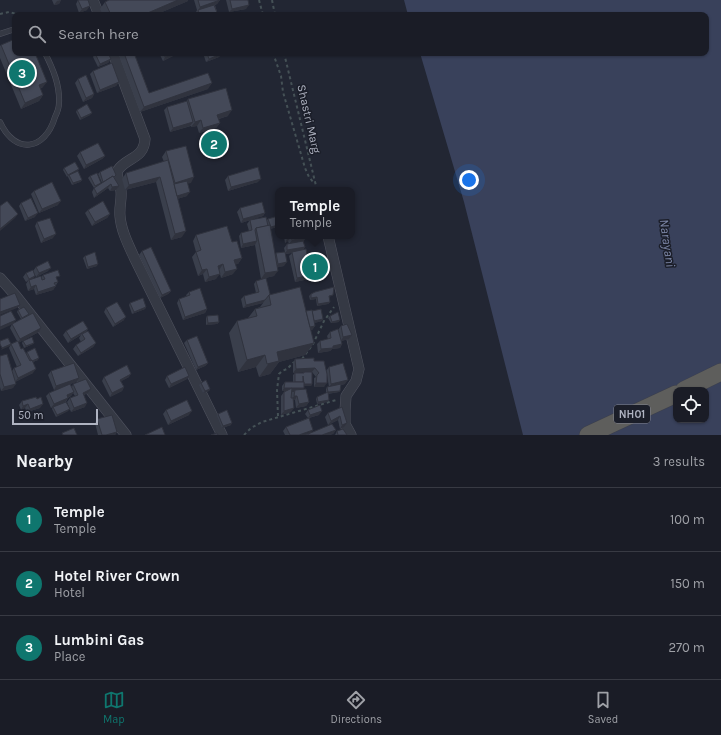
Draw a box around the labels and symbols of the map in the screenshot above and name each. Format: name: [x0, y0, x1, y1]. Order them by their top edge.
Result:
pin: 3: [9, 58, 35, 88]
street label: Shastri Marg: [294, 83, 324, 155]
pin: 2: [201, 129, 227, 159]
your location: [459, 170, 479, 190]
water label: Narayani: [657, 218, 678, 269]
pin: 1: [302, 252, 328, 282]
road number: NH01: [614, 405, 650, 423]
scale bar: [12, 407, 98, 426]

